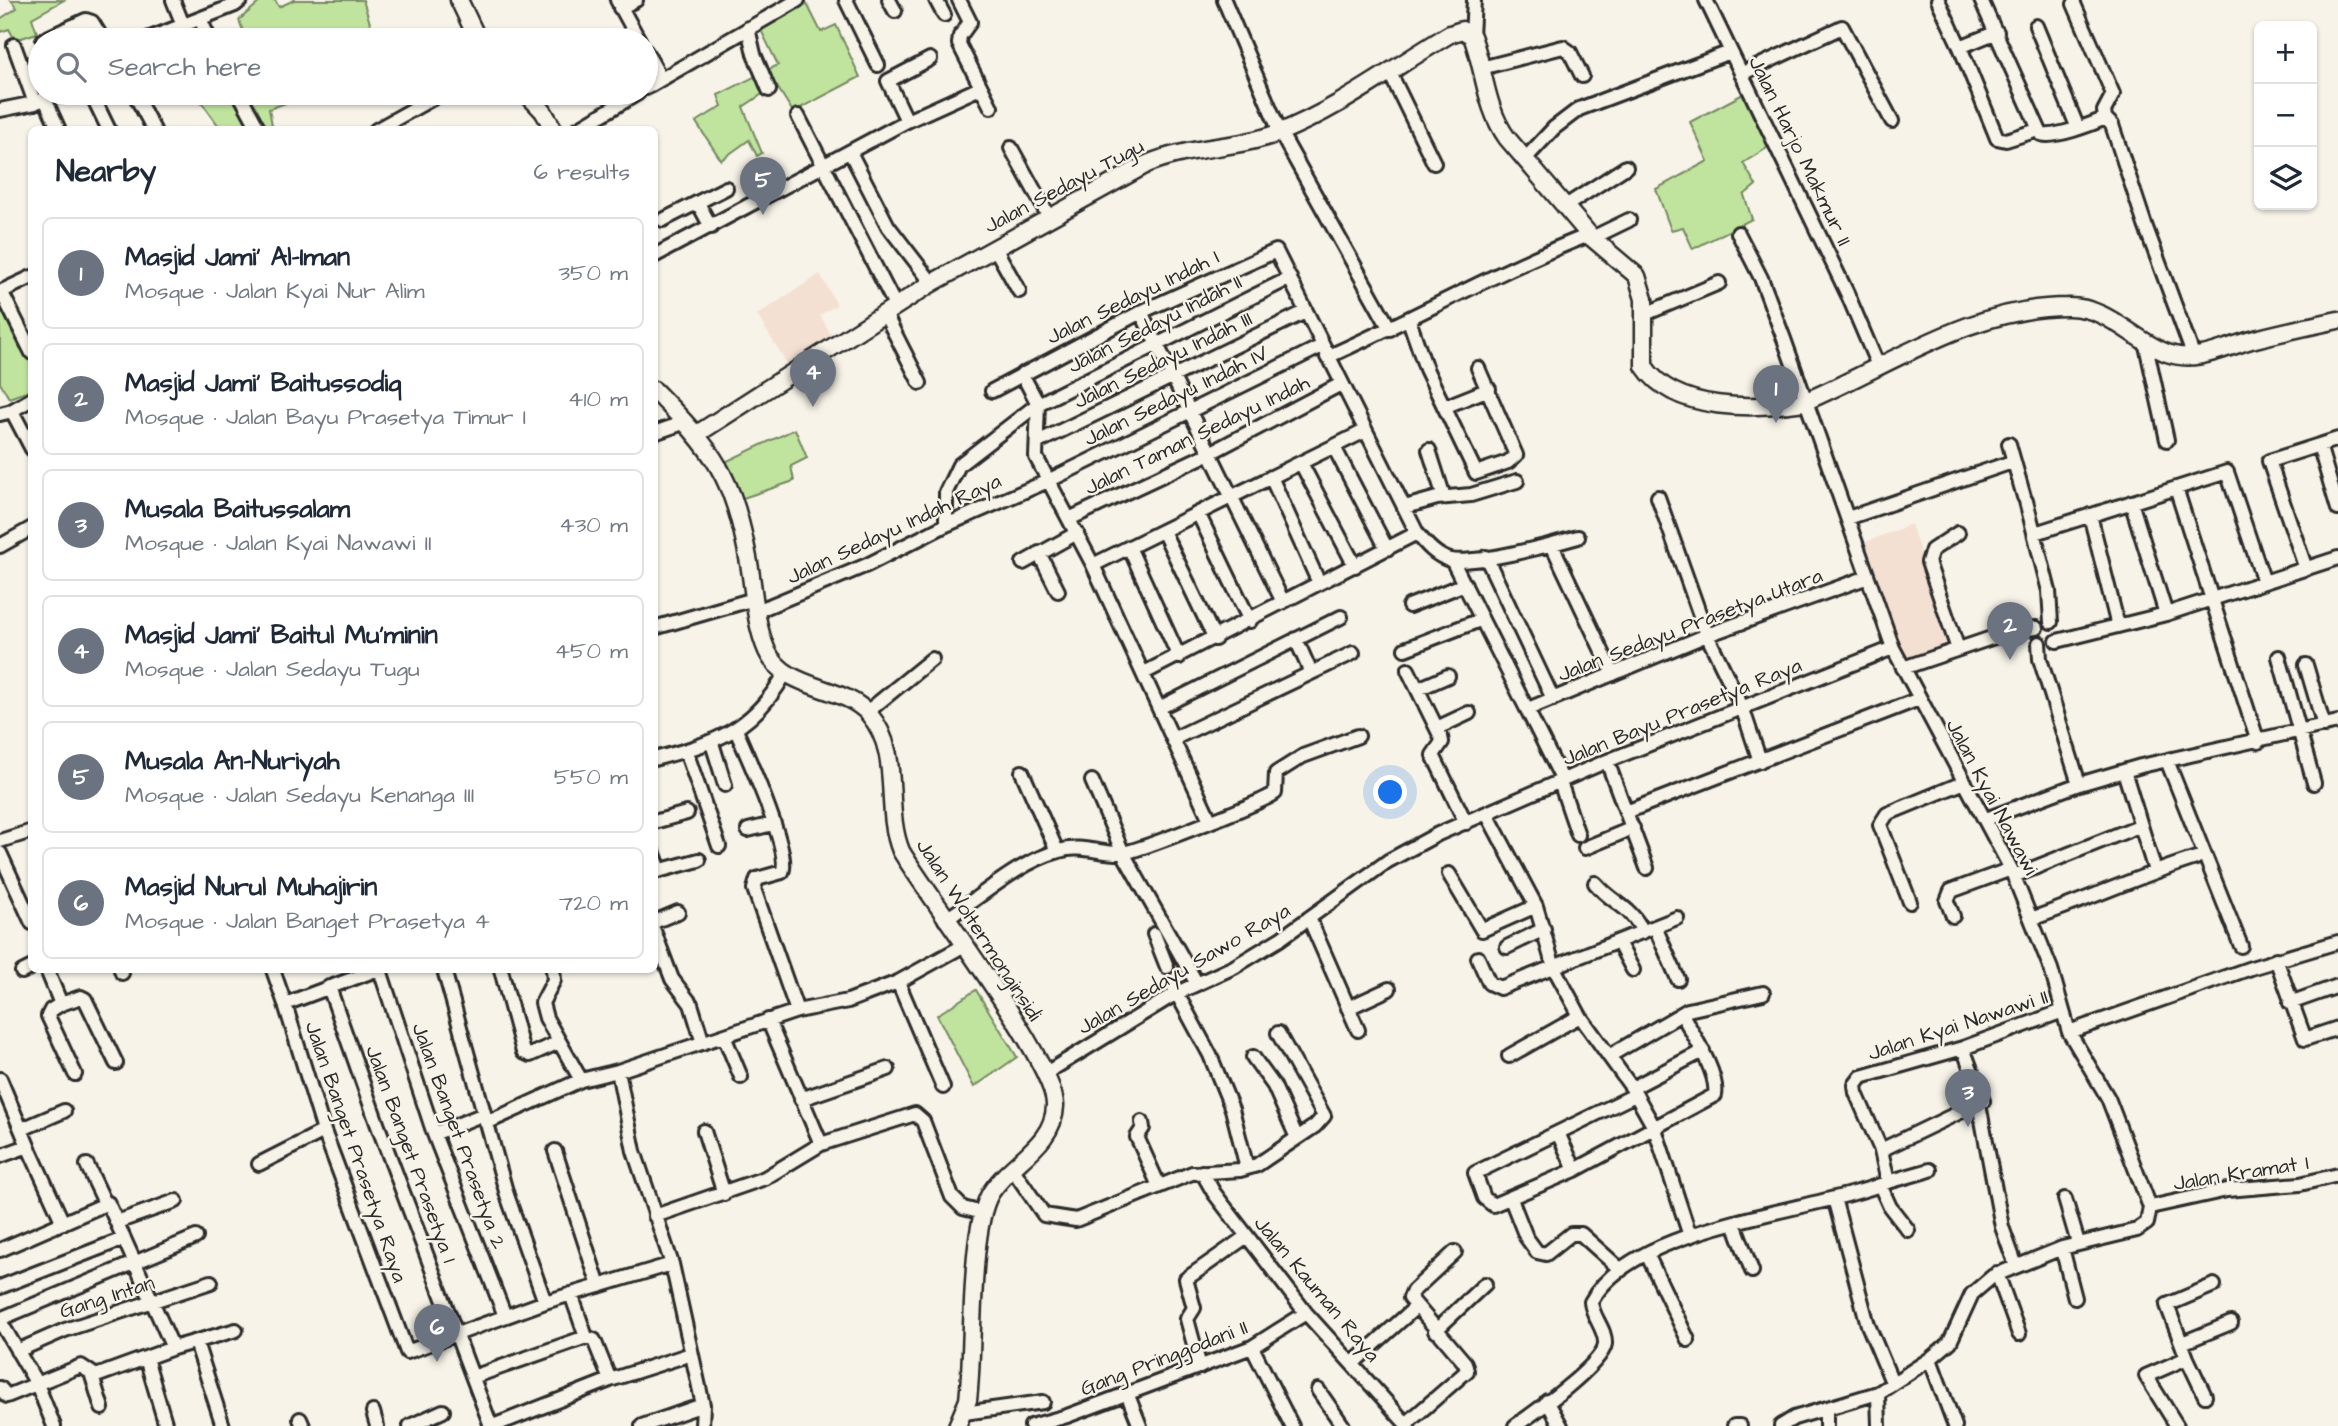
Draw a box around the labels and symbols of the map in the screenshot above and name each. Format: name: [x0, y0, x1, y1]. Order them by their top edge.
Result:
street label: Jalan Harjo Makmur II: [1741, 51, 1859, 251]
street label: Jalan Sedayu Tugu: [979, 132, 1150, 242]
pin: 5: [740, 157, 786, 215]
street label: Jalan Sedayu Indah I: [1042, 243, 1225, 353]
street label: Jalan Sedayu Indah II: [1063, 268, 1248, 382]
street label: Jalan Sedayu Indah III: [1069, 304, 1258, 418]
street label: Jalan Sedayu Indah IV: [1079, 339, 1274, 455]
pin: 4: [790, 349, 836, 407]
pin: 1: [1753, 365, 1799, 423]
street label: Jalan Taman Sedayu Indah: [1080, 368, 1316, 504]
street label: Jalan Sedayu Indah Raya: [782, 466, 1007, 593]
street label: Jalan Sedayu Prasetya Utara: [1553, 561, 1828, 691]
pin: 2: [1987, 602, 2033, 660]
street label: Jalan Bayu Prasetya Raya: [1558, 651, 1807, 775]
street label: Jalan Kyai Nawawi: [1937, 714, 2045, 881]
your location: [1373, 775, 1407, 809]
street label: Jalan Woltermonginsidi: [907, 833, 1049, 1028]
street label: Jalan Sedayu Sawo Raya: [1072, 896, 1297, 1044]
street label: Jalan Kyai Nawawi II: [1864, 982, 2052, 1070]
street label: Jalan Banget Prasetya Raya: [296, 1018, 414, 1287]
street label: Jalan Banget Prasetya 2: [403, 1019, 513, 1254]
street label: Jalan Banget Prasetya 1: [356, 1041, 464, 1268]
pin: 3: [1945, 1069, 1991, 1127]
street label: Jalan Kramat I: [2171, 1148, 2311, 1198]
street label: Jalan Kauman Raya: [1246, 1210, 1387, 1370]
street label: Gang Intan: [56, 1268, 159, 1328]
pin: 6: [414, 1304, 460, 1362]
street label: Gang Pringgodani II: [1076, 1313, 1253, 1405]

